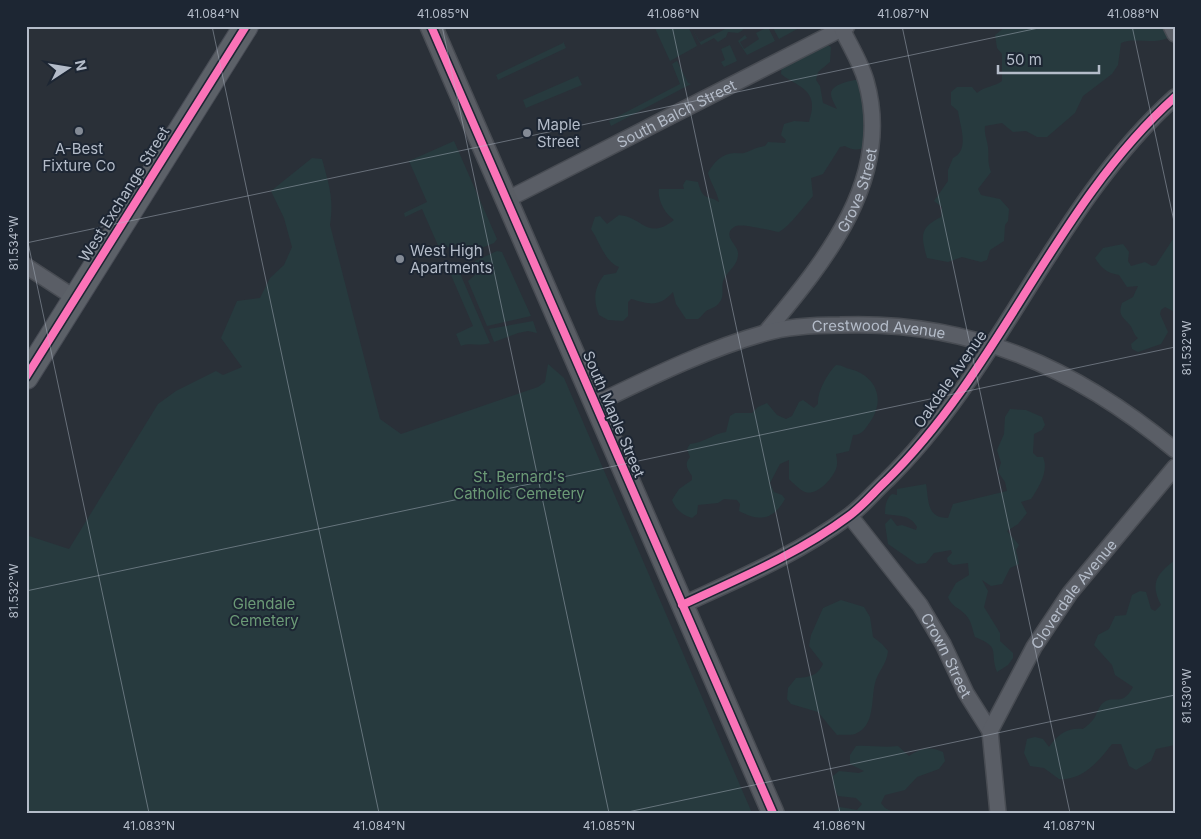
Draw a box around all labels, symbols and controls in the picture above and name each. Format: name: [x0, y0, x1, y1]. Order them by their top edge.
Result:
text: 41.084°N: [187, 6, 239, 21]
text: 41.085°N: [417, 6, 469, 21]
text: 41.086°N: [647, 6, 699, 21]
text: 41.087°N: [877, 6, 929, 21]
text: 41.088°N: [1107, 6, 1159, 21]
north arrow: [42, 42, 92, 92]
scale bar: [998, 42, 1100, 74]
text: 50 m: [1006, 50, 1042, 69]
text: N: [72, 58, 91, 72]
street label: South Balch Street: [613, 75, 739, 152]
place label: Maple Street: [537, 115, 581, 151]
street label: West Exchange Street: [75, 123, 173, 265]
marker: A-Best Fixture Co: [73, 125, 85, 137]
marker: Maple Street: [521, 127, 533, 139]
place label: A-Best Fixture Co: [42, 139, 116, 175]
street label: Grove Street: [832, 147, 880, 236]
text: 81.534°W: [6, 215, 21, 271]
place label: West High Apartments: [410, 241, 492, 277]
marker: West High Apartments: [394, 253, 406, 265]
street label: Crestwood Avenue: [811, 315, 947, 342]
text: 81.532°W: [1179, 320, 1194, 375]
street label: Oakdale Avenue: [909, 327, 991, 431]
street label: South Maple Street: [579, 348, 649, 480]
park label: St. Bernard's Catholic Cemetery: [453, 467, 585, 503]
street label: Cloverdale Avenue: [1026, 535, 1121, 652]
text: 81.532°W: [6, 563, 21, 618]
park label: Glendale Cemetery: [229, 594, 299, 630]
street label: Crown Street: [917, 609, 976, 701]
text: 81.530°W: [1179, 668, 1194, 724]
text: 41.083°N: [123, 818, 175, 833]
text: 41.084°N: [353, 818, 405, 833]
text: 41.085°N: [583, 818, 635, 833]
text: 41.086°N: [813, 818, 865, 833]
text: 41.087°N: [1043, 818, 1095, 833]

